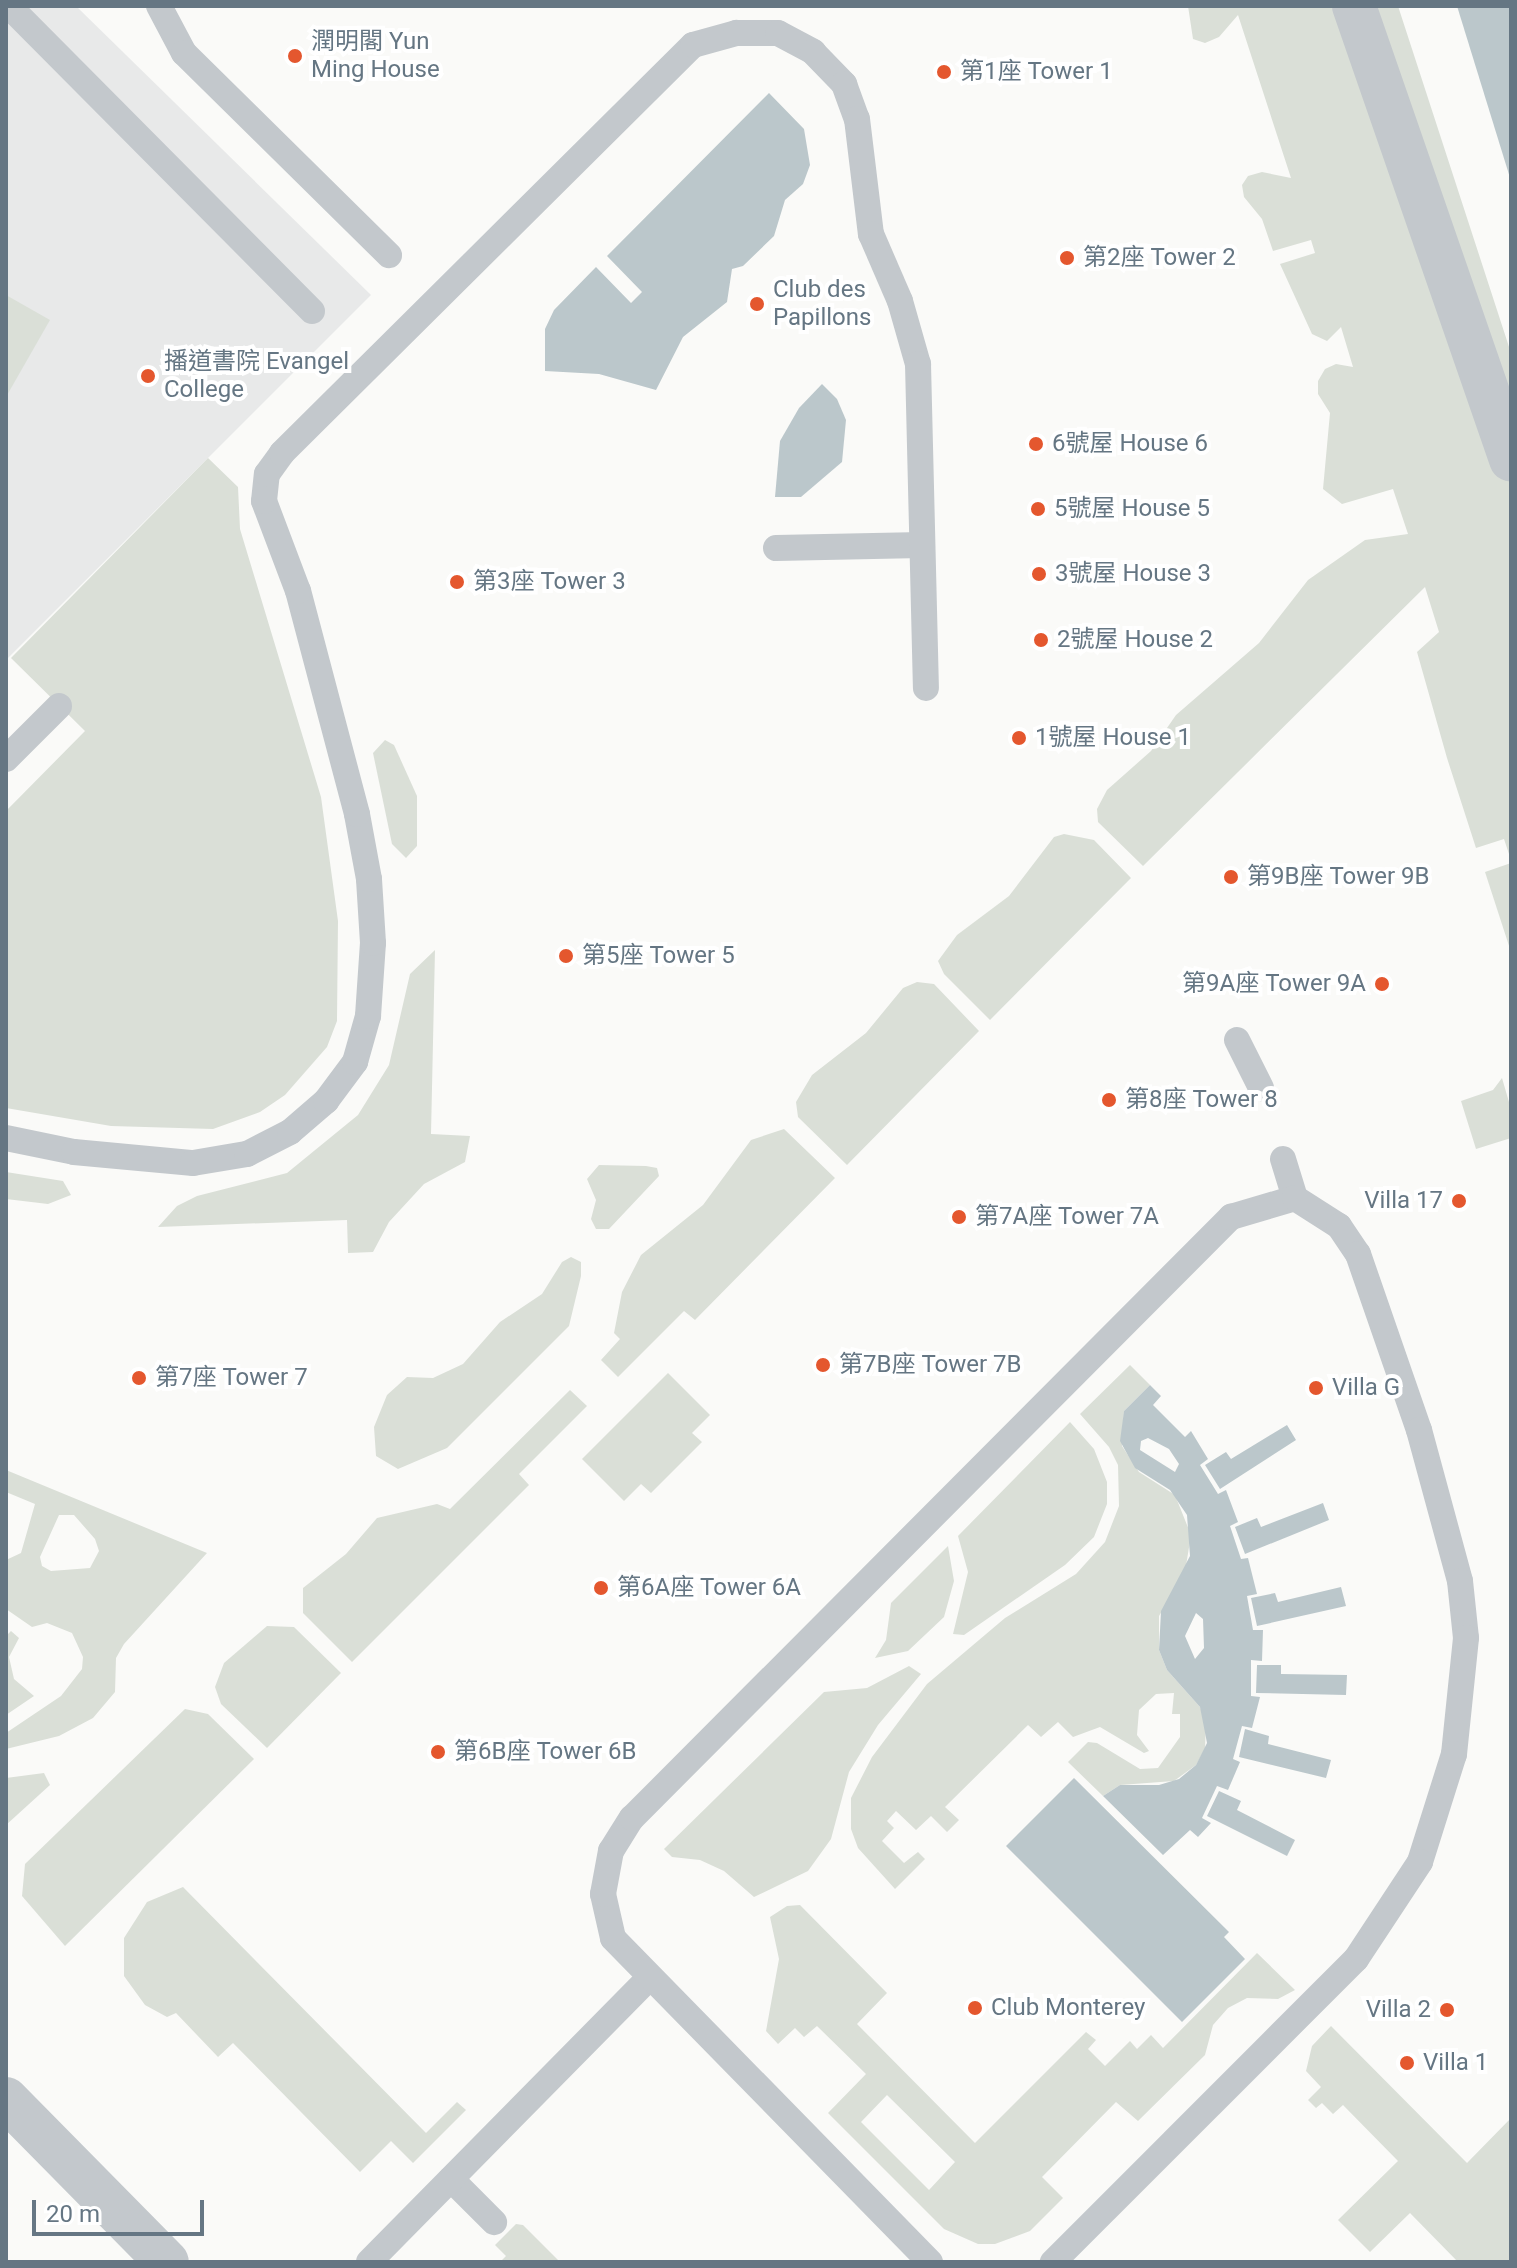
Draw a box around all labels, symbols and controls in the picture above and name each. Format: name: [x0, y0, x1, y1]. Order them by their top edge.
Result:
place label: 潤明閣 Yun Ming House: [311, 28, 440, 84]
marker: 潤明閣 Yun Ming House: [286, 47, 304, 65]
place label: 第1座 Tower 1: [960, 58, 1113, 86]
marker: 第1座 Tower 1: [935, 63, 953, 81]
place label: 第2座 Tower 2: [1083, 244, 1236, 272]
marker: 第2座 Tower 2: [1058, 249, 1076, 267]
place label: Club des Papillons: [773, 276, 871, 332]
marker: Club des Papillons: [748, 295, 766, 313]
place label: 播道書院 Evangel College: [164, 348, 349, 404]
marker: 播道書院 Evangel College: [139, 367, 157, 385]
place label: 6號屋 House 6: [1052, 430, 1208, 458]
marker: 6號屋 House 6: [1027, 435, 1045, 453]
place label: 5號屋 House 5: [1054, 495, 1210, 523]
marker: 5號屋 House 5: [1029, 500, 1047, 518]
place label: 3號屋 House 3: [1055, 560, 1211, 588]
marker: 3號屋 House 3: [1030, 565, 1048, 583]
place label: 第3座 Tower 3: [473, 568, 626, 596]
marker: 第3座 Tower 3: [448, 573, 466, 591]
place label: 2號屋 House 2: [1057, 626, 1213, 654]
marker: 2號屋 House 2: [1032, 631, 1050, 649]
place label: 1號屋 House 1: [1035, 724, 1191, 752]
marker: 1號屋 House 1: [1010, 729, 1028, 747]
place label: 第9B座 Tower 9B: [1247, 863, 1430, 891]
marker: 第9B座 Tower 9B: [1222, 868, 1240, 886]
place label: 第5座 Tower 5: [582, 942, 735, 970]
marker: 第5座 Tower 5: [557, 947, 575, 965]
place label: 第9A座 Tower 9A: [1182, 970, 1366, 998]
marker: 第9A座 Tower 9A: [1373, 975, 1391, 993]
place label: 第8座 Tower 8: [1125, 1086, 1278, 1114]
marker: 第8座 Tower 8: [1100, 1091, 1118, 1109]
place label: Villa 17: [1364, 1187, 1443, 1215]
marker: Villa 17: [1450, 1192, 1468, 1210]
place label: 第7A座 Tower 7A: [975, 1203, 1159, 1231]
marker: 第7A座 Tower 7A: [950, 1208, 968, 1226]
place label: 第7B座 Tower 7B: [839, 1351, 1022, 1379]
marker: 第7B座 Tower 7B: [814, 1356, 832, 1374]
place label: 第7座 Tower 7: [155, 1364, 308, 1392]
marker: 第7座 Tower 7: [130, 1369, 148, 1387]
place label: Villa G: [1332, 1374, 1400, 1402]
marker: Villa G: [1307, 1379, 1325, 1397]
place label: 第6A座 Tower 6A: [617, 1574, 801, 1602]
marker: 第6A座 Tower 6A: [592, 1579, 610, 1597]
place label: 第6B座 Tower 6B: [454, 1738, 637, 1766]
marker: 第6B座 Tower 6B: [429, 1743, 447, 1761]
place label: Club Monterey: [991, 1994, 1145, 2022]
place label: Villa 2: [1366, 1996, 1431, 2024]
marker: Club Monterey: [966, 1999, 984, 2017]
marker: Villa 2: [1438, 2001, 1456, 2019]
place label: Villa 1: [1423, 2049, 1488, 2077]
marker: Villa 1: [1398, 2054, 1416, 2072]
scale bar: [36, 2184, 208, 2234]
text: 20 m: [46, 2200, 100, 2228]

